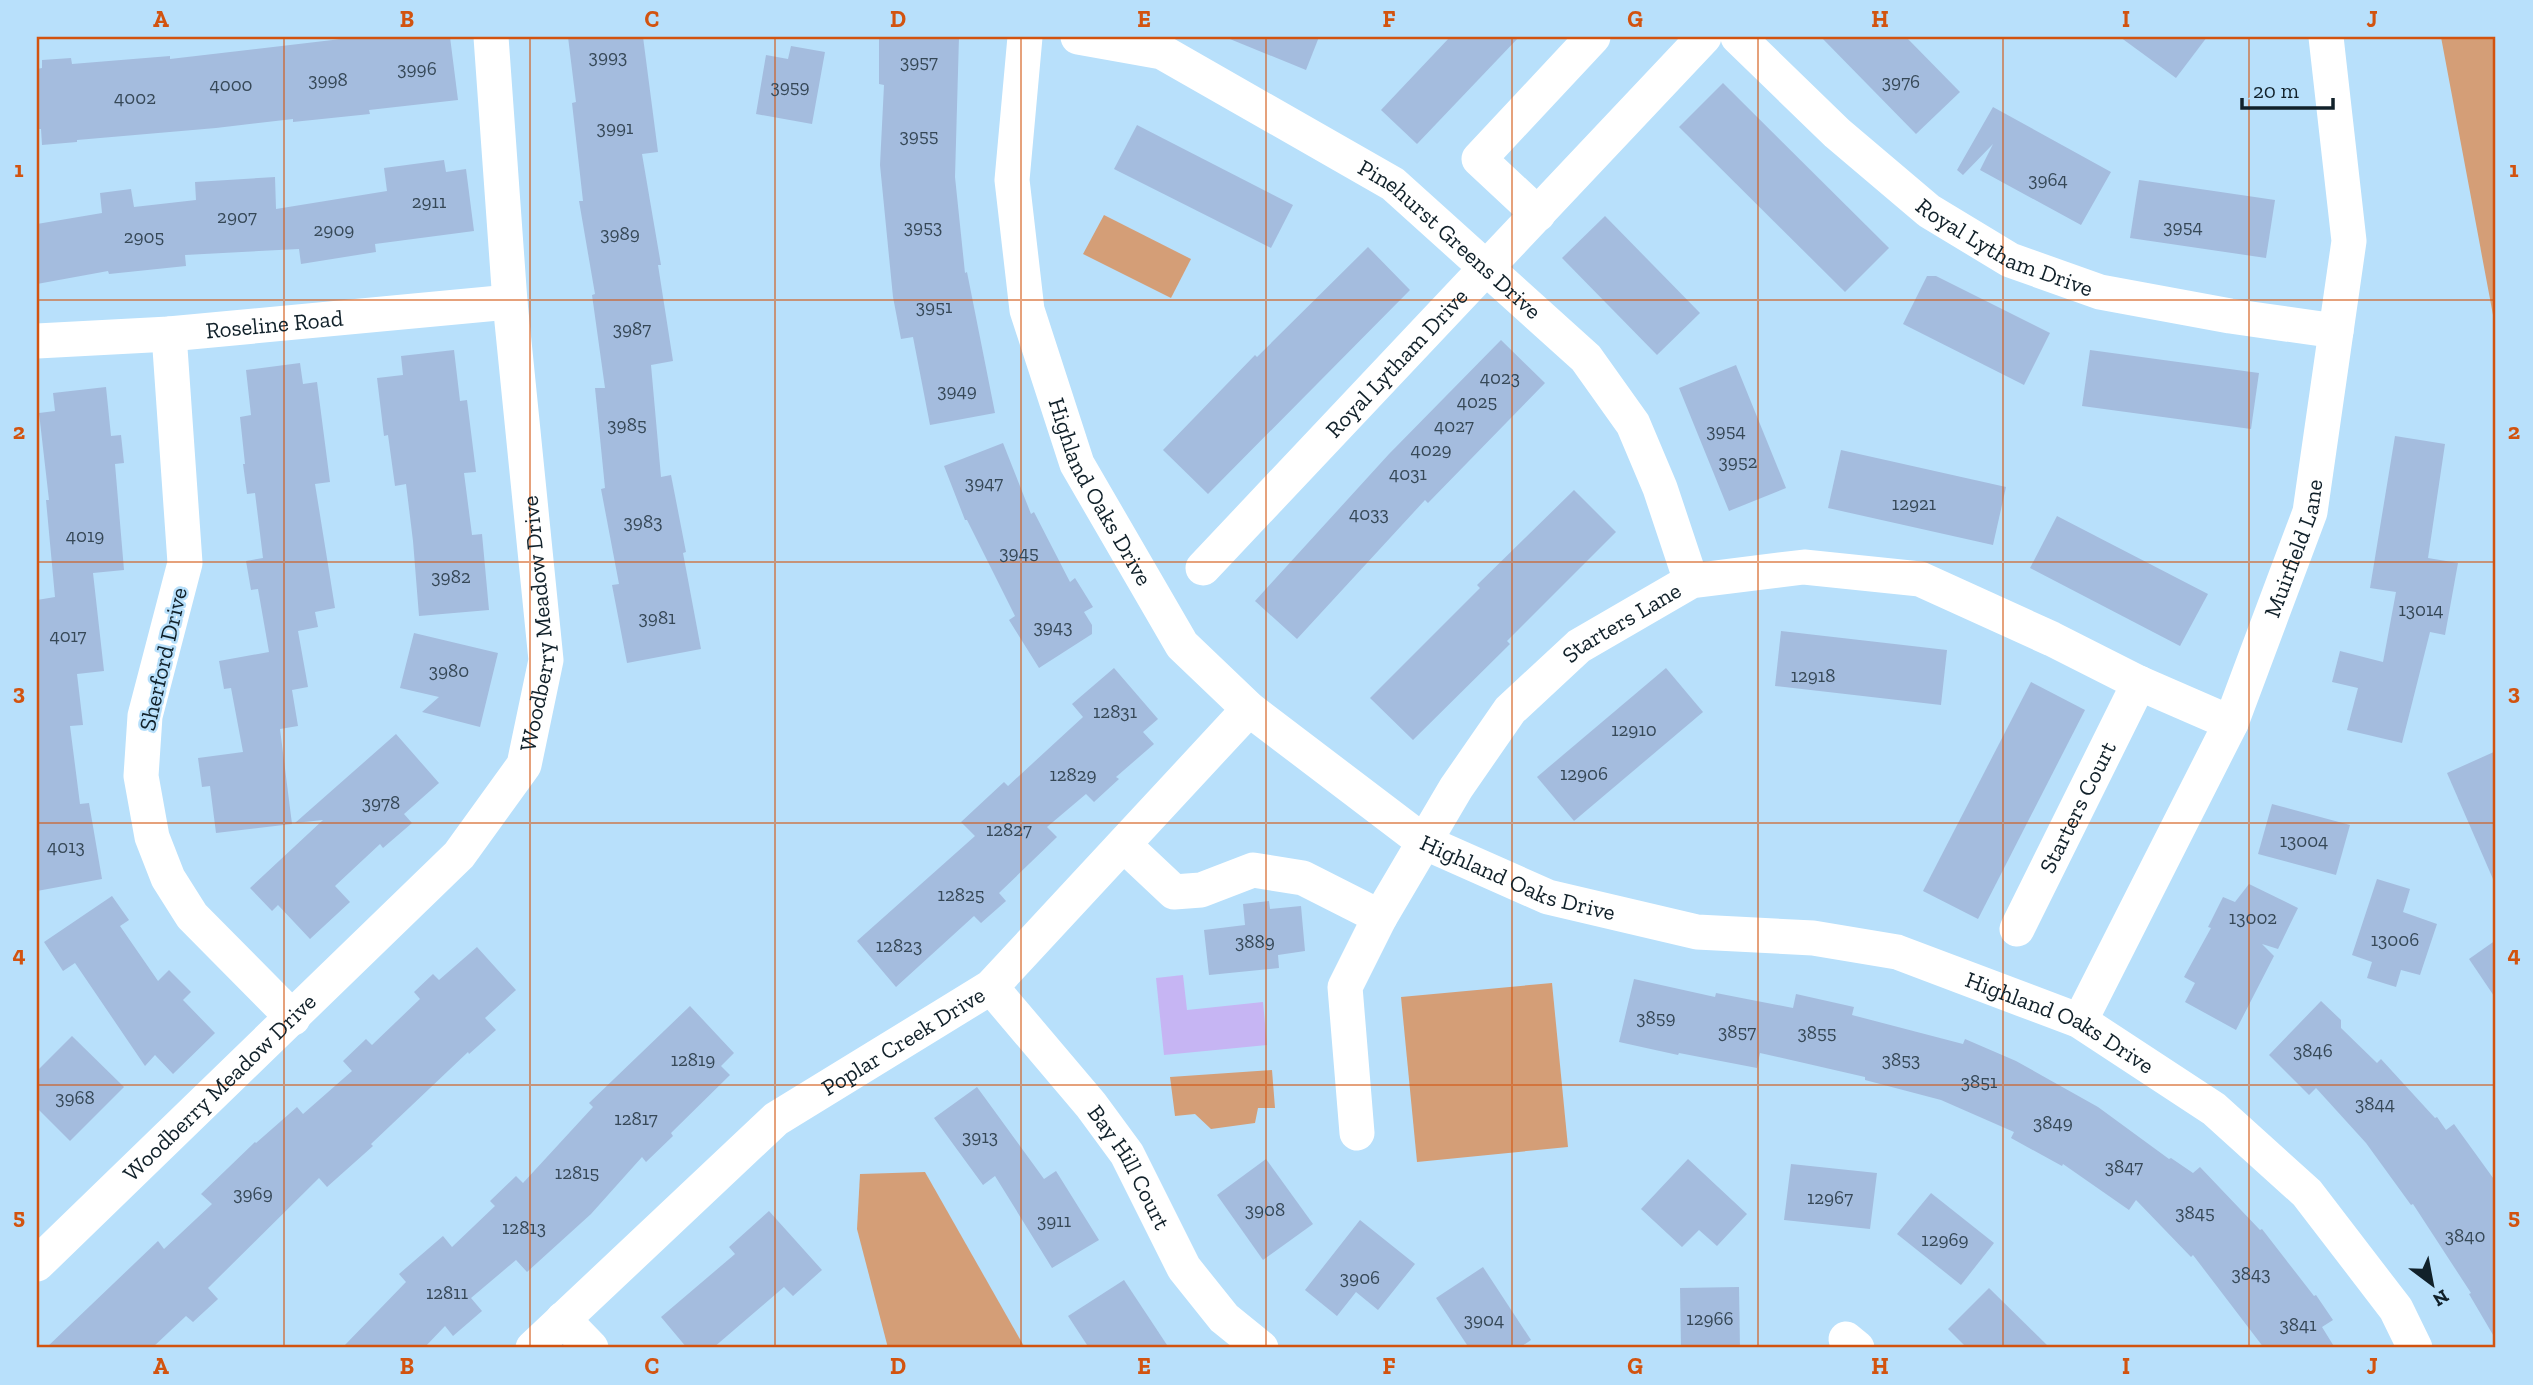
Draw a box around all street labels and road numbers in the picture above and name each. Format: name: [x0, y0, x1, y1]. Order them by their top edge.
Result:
street label: Pinehurst Greens Drive: [1353, 153, 1547, 325]
street label: Royal Lytham Drive: [1910, 192, 2097, 302]
street label: Royal Lytham Drive: [1319, 282, 1474, 443]
street label: Roseline Road: [204, 304, 345, 344]
street label: Highland Oaks Drive: [1042, 394, 1158, 590]
street label: Muirfield Lane: [2258, 478, 2329, 621]
street label: Woodberry Meadow Drive: [513, 494, 560, 754]
street label: Starters Lane: [1556, 576, 1686, 669]
street label: Sherford Drive: [133, 585, 193, 733]
street label: Starters Court: [2033, 736, 2122, 878]
street label: Highland Oaks Drive: [1416, 828, 1618, 926]
street label: Highland Oaks Drive: [1962, 965, 2159, 1080]
street label: Poplar Creek Drive: [816, 980, 990, 1102]
street label: Woodberry Meadow Drive: [117, 987, 322, 1187]
street label: Bay Hill Court: [1082, 1099, 1177, 1235]

